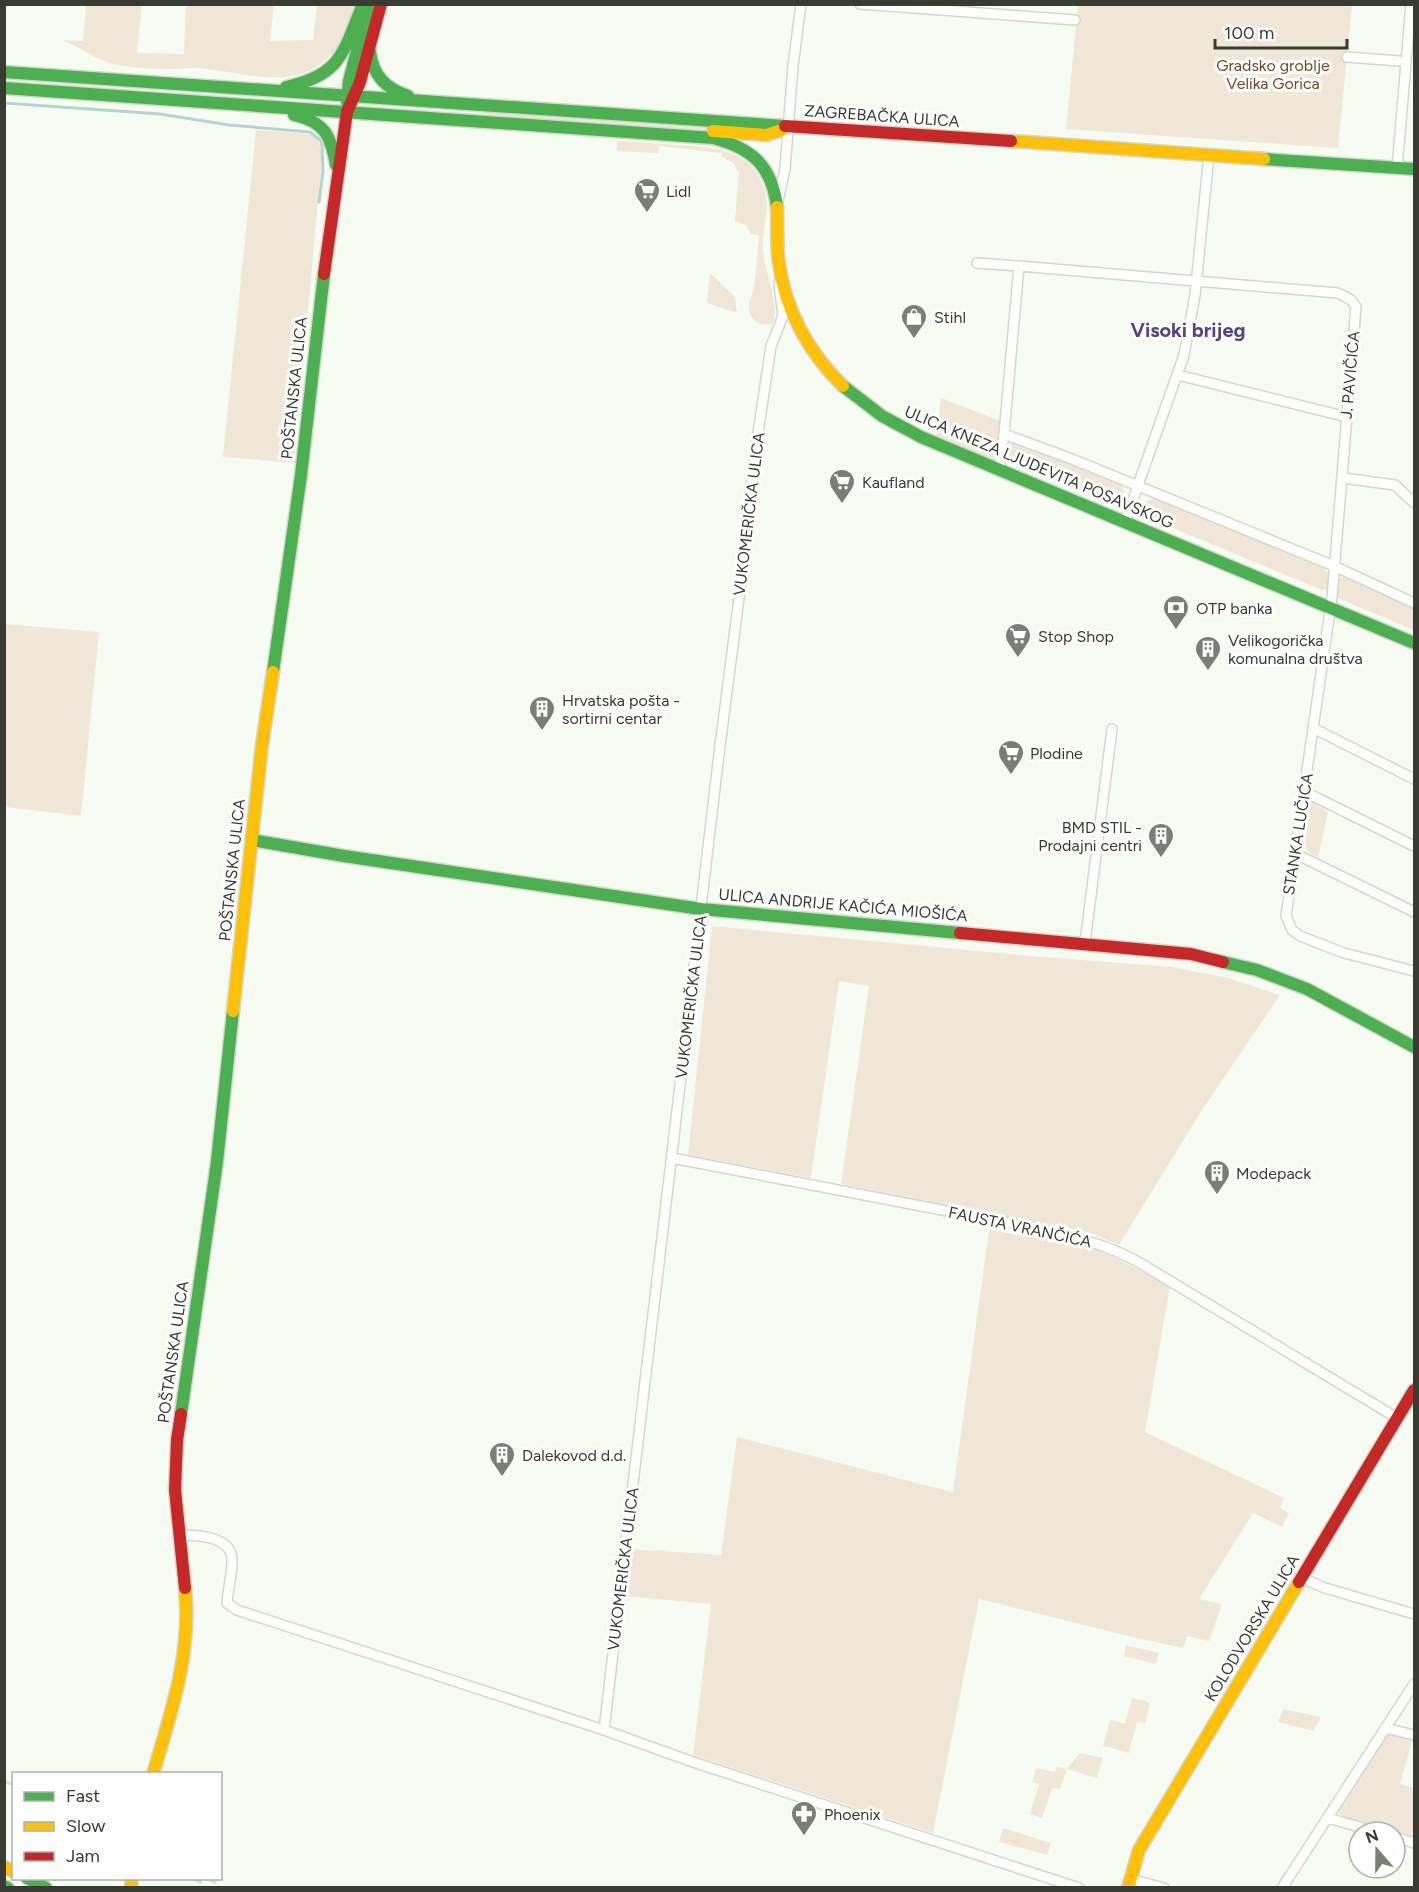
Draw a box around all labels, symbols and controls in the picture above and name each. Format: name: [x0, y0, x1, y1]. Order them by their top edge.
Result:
scale bar: [1215, 12, 1347, 50]
text: 100 m: [1224, 22, 1274, 44]
park label: Gradsko groblje Velika Gorica: [1216, 56, 1330, 93]
street label: ZAGREBAČKA ULICA: [804, 101, 960, 131]
supermarket icon: Lidl: [632, 176, 662, 214]
place label: Lidl: [666, 182, 691, 201]
shop icon: Stihl: [899, 302, 929, 340]
place label: Stihl: [934, 308, 966, 327]
street label: POŠTANSKA ULICA: [277, 316, 311, 460]
district label: Visoki brijeg: [1130, 318, 1246, 342]
street label: J. PAVIČIĆA: [1337, 330, 1363, 420]
street label: ULICA KNEZA LJUDEVITA POSAVSKOG: [902, 402, 1176, 532]
street label: VUKOMERIČKA ULICA: [730, 431, 768, 597]
supermarket icon: Kaufland: [827, 467, 857, 505]
place label: Kaufland: [862, 473, 925, 492]
bank icon: OTP banka: [1161, 593, 1191, 631]
place label: OTP banka: [1196, 599, 1273, 618]
supermarket icon: Stop Shop: [1003, 621, 1033, 659]
place label: Stop Shop: [1038, 627, 1114, 646]
place label: Velikogorička komunalna društva: [1228, 631, 1363, 668]
building icon: Velikogorička komunalna društva: [1193, 634, 1223, 672]
place label: Hrvatska pošta - sortirni centar: [562, 691, 680, 728]
building icon: Hrvatska pošta - sortirni centar: [527, 694, 557, 732]
supermarket icon: Plodine: [996, 738, 1026, 776]
place label: Plodine: [1030, 744, 1083, 763]
street label: STANKA LUČIĆA: [1279, 772, 1317, 896]
street label: POŠTANSKA ULICA: [215, 798, 249, 942]
place label: BMD STIL - Prodajni centri: [1038, 818, 1142, 855]
building icon: BMD STIL - Prodajni centri: [1146, 821, 1176, 859]
street label: ULICA ANDRIJE KAČIĆA MIOŠIĆA: [718, 885, 969, 925]
street label: VUKOMERIČKA ULICA: [672, 914, 710, 1080]
building icon: Modepack: [1202, 1158, 1232, 1196]
place label: Modepack: [1236, 1164, 1311, 1183]
street label: FAUSTA VRANČIĆA: [947, 1203, 1093, 1251]
street label: POŠTANSKA ULICA: [154, 1280, 192, 1424]
building icon: Dalekovod d.d.: [487, 1440, 517, 1478]
place label: Dalekovod d.d.: [522, 1446, 626, 1465]
street label: VUKOMERIČKA ULICA: [604, 1486, 642, 1652]
street label: KOLODVORSKA ULICA: [1201, 1551, 1303, 1705]
legend: [12, 1772, 222, 1880]
text: Fast: [66, 1785, 100, 1807]
pharmacy icon: Phoenix: [789, 1799, 819, 1837]
place label: Phoenix: [824, 1805, 881, 1824]
text: Slow: [66, 1815, 105, 1837]
north arrow: [1347, 1820, 1407, 1880]
text: N: [1363, 1825, 1381, 1847]
text: Jam: [66, 1845, 100, 1867]

